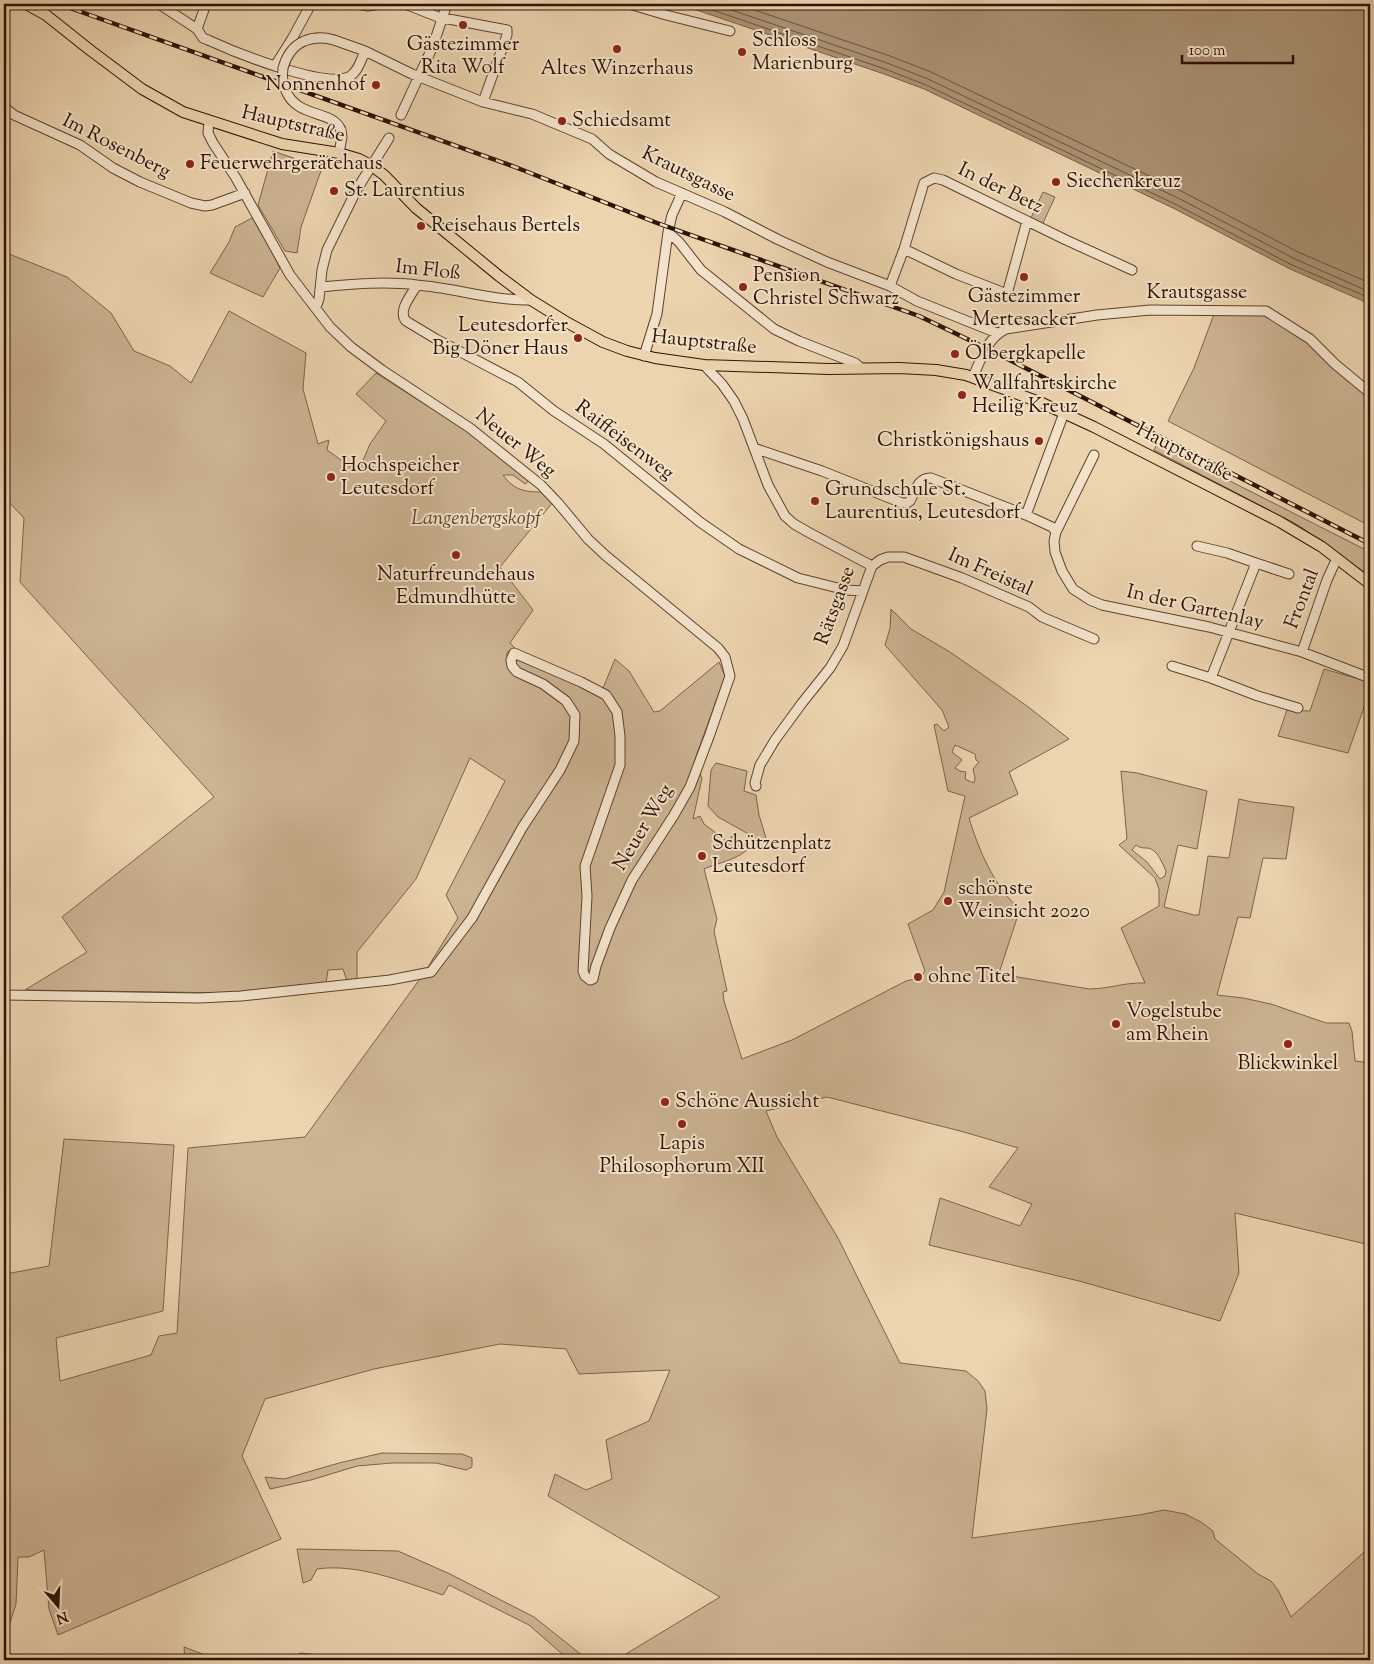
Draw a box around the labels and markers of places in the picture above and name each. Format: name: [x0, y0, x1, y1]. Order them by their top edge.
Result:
marker: Gästezimmer Rita Wolf: [457, 19, 469, 31]
place label: Schloss Marienburg: [752, 27, 853, 79]
place label: Gästezimmer Rita Wolf: [407, 31, 520, 83]
marker: Altes Winzerhaus: [611, 43, 623, 55]
marker: Schloss Marienburg: [736, 46, 748, 58]
place label: Altes Winzerhaus: [541, 55, 694, 84]
place label: Nonnenhof: [265, 71, 367, 100]
marker: Nonnenhof: [370, 79, 382, 91]
place label: Schiedsamt: [572, 107, 671, 136]
marker: Schiedsamt: [556, 115, 568, 127]
place label: Feuerwehrgerätehaus: [200, 150, 383, 179]
marker: Feuerwehrgerätehaus: [184, 158, 196, 170]
place label: Siechenkreuz: [1066, 168, 1181, 197]
marker: Siechenkreuz: [1050, 176, 1062, 188]
place label: St. Laurentius: [344, 177, 465, 206]
marker: St. Laurentius: [328, 185, 340, 197]
place label: Reisehaus Bertels: [431, 212, 580, 241]
marker: Reisehaus Bertels: [415, 220, 427, 232]
place label: Pension Christel Schwarz: [753, 262, 899, 314]
marker: Gästezimmer Mertesacker: [1018, 271, 1030, 283]
marker: Pension Christel Schwarz: [737, 281, 749, 293]
place label: Gästezimmer Mertesacker: [968, 283, 1081, 335]
place label: Leutesdorfer Big Döner Haus: [432, 312, 568, 364]
marker: Leutesdorfer Big Döner Haus: [572, 332, 584, 344]
place label: Ölbergkapelle: [965, 339, 1086, 369]
marker: Ölbergkapelle: [949, 348, 961, 360]
place label: Wallfahrtskirche Heilig Kreuz: [972, 370, 1117, 422]
marker: Wallfahrtskirche Heilig Kreuz: [956, 389, 968, 401]
place label: Christkönigshaus: [877, 427, 1029, 456]
marker: Christkönigshaus: [1033, 435, 1045, 447]
place label: Hochspeicher Leutesdorf: [341, 452, 460, 504]
marker: Hochspeicher Leutesdorf: [325, 471, 337, 483]
place label: Grundschule St. Laurentius, Leutesdorf: [825, 476, 1021, 528]
marker: Grundschule St. Laurentius, Leutesdorf: [809, 495, 821, 507]
marker: Naturfreundehaus Edmundhütte: [450, 549, 462, 561]
place label: Naturfreundehaus Edmundhütte: [377, 561, 535, 613]
place label: Schützenplatz Leutesdorf: [712, 830, 831, 882]
marker: Schützenplatz Leutesdorf: [696, 850, 708, 862]
place label: schönste Weinsicht 2020: [958, 875, 1090, 927]
marker: schönste Weinsicht 2020: [942, 895, 954, 907]
place label: ohne Titel: [928, 963, 1016, 992]
marker: ohne Titel: [912, 971, 924, 983]
place label: Vogelstube am Rhein: [1126, 998, 1222, 1050]
marker: Vogelstube am Rhein: [1110, 1018, 1122, 1030]
marker: Blickwinkel: [1282, 1038, 1294, 1050]
place label: Blickwinkel: [1238, 1050, 1339, 1079]
place label: Schöne Aussicht: [675, 1088, 819, 1117]
marker: Schöne Aussicht: [659, 1096, 671, 1108]
marker: Lapis Philosophorum XII: [676, 1118, 688, 1130]
place label: Lapis Philosophorum XII: [599, 1130, 765, 1182]

